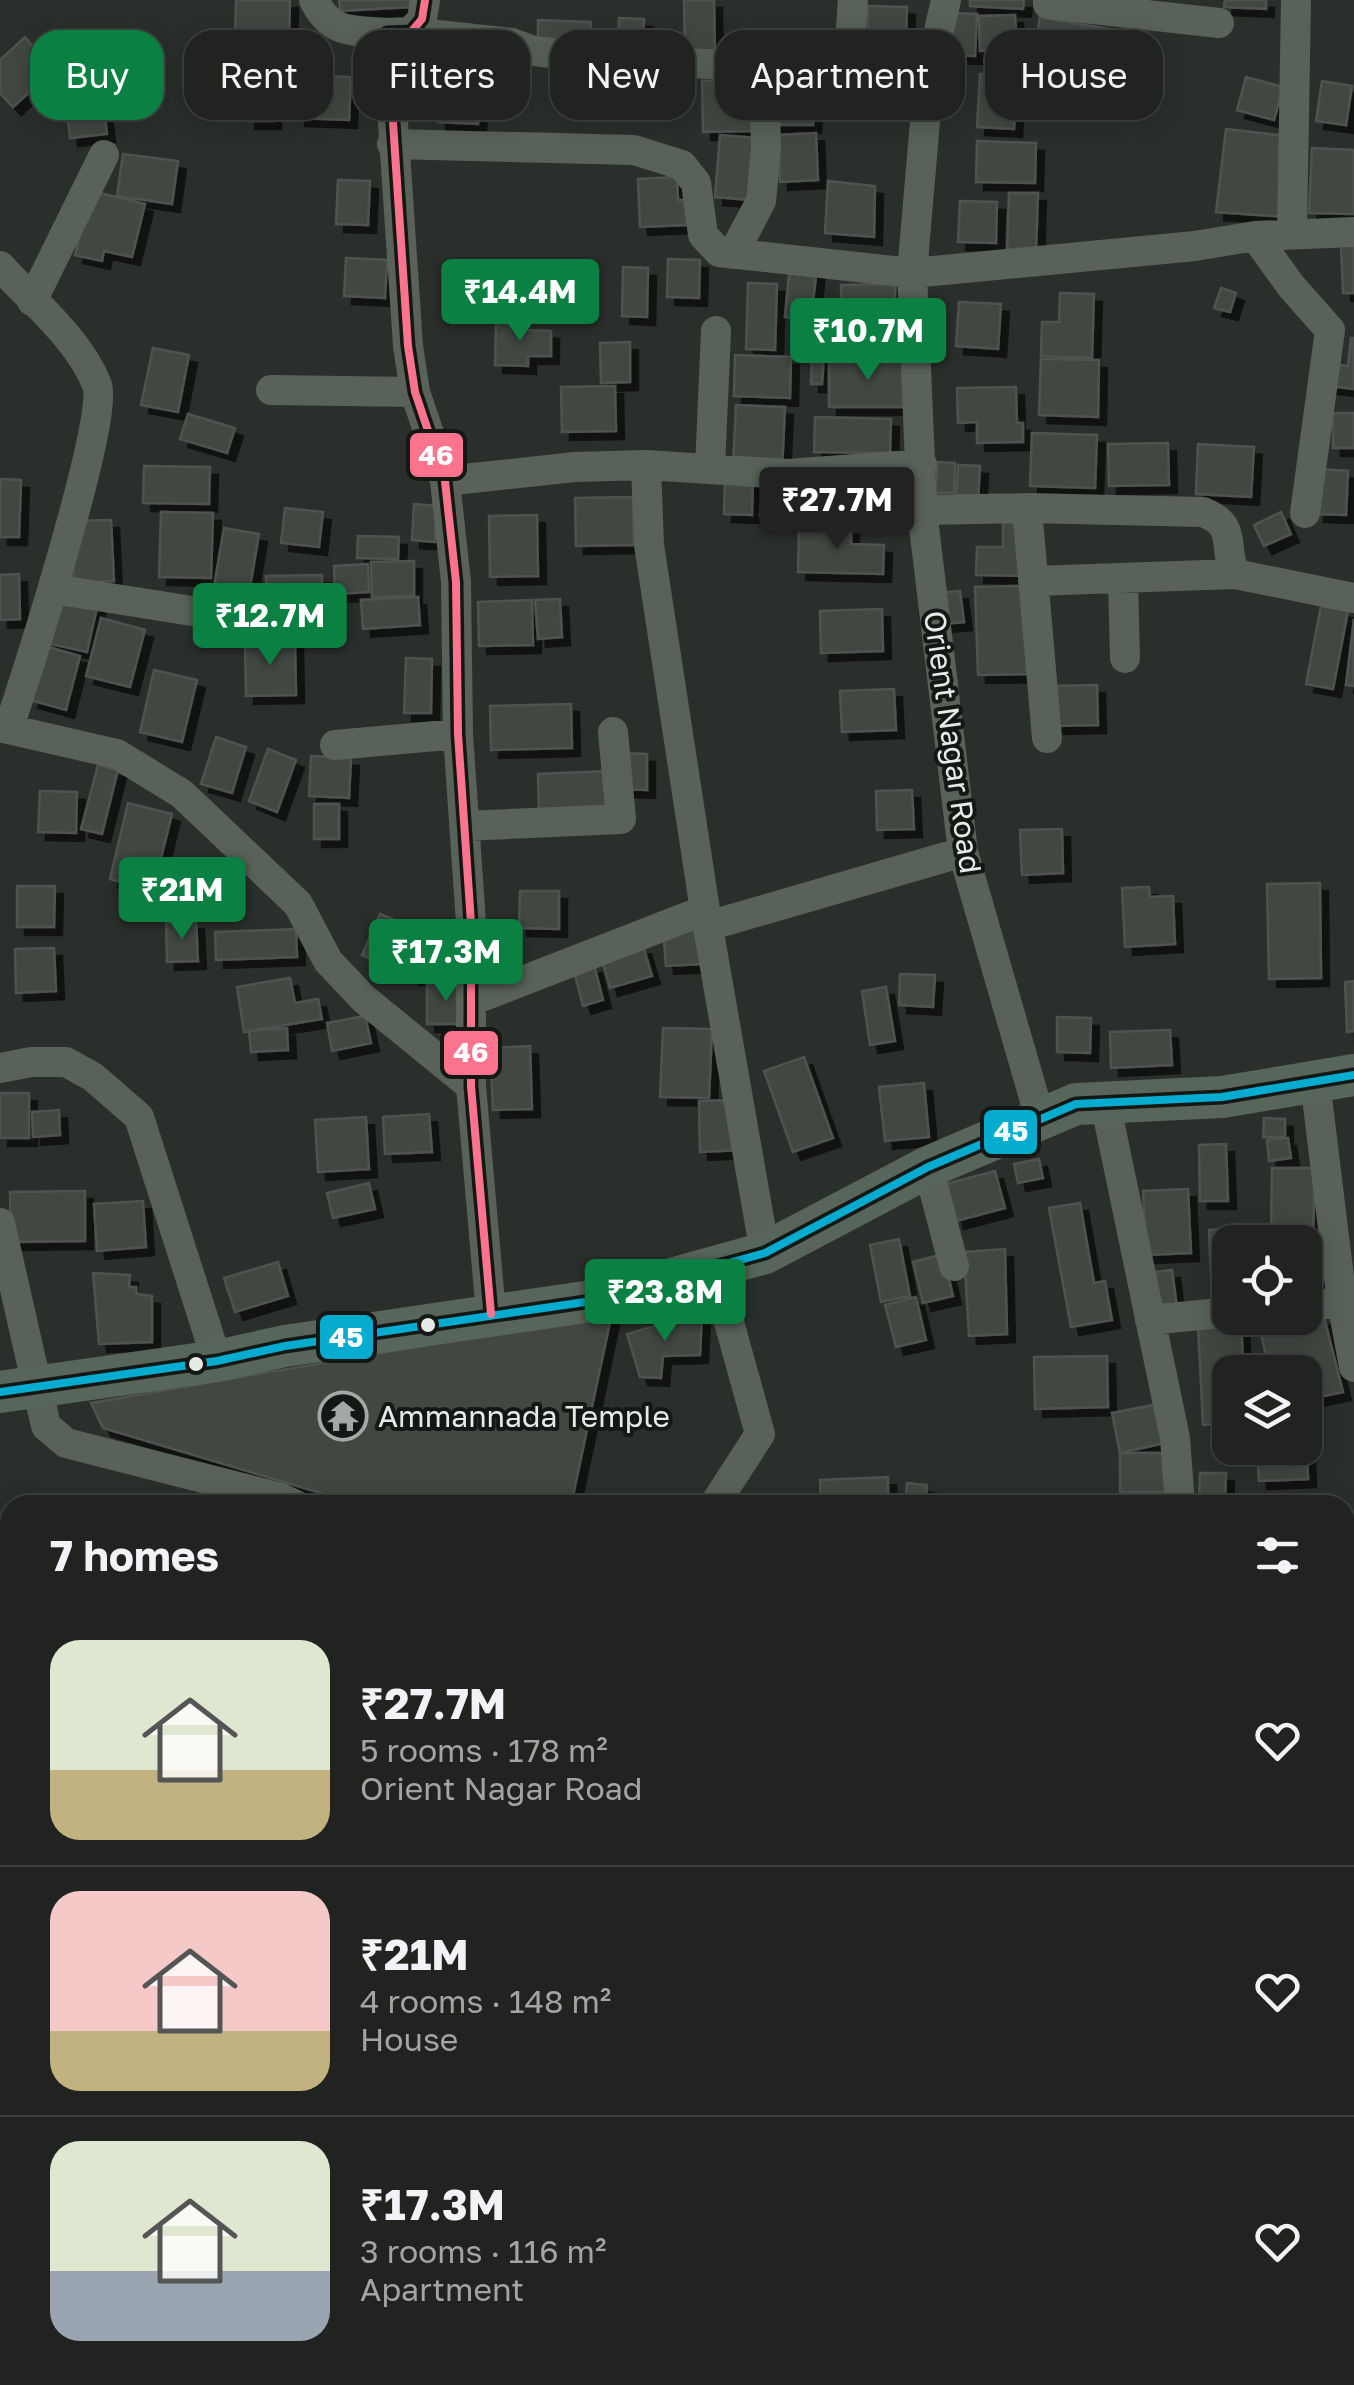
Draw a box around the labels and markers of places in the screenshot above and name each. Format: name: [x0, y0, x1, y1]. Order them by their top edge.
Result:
pin: ₹14.4M: [439, 259, 601, 344]
pin: ₹10.7M: [787, 298, 949, 383]
pin: ₹27.7M: [756, 467, 918, 552]
pin: ₹12.7M: [189, 583, 351, 668]
pin: ₹21M: [123, 857, 241, 942]
pin: ₹17.3M: [365, 919, 527, 1004]
pin: ₹23.8M: [584, 1259, 746, 1344]
unlabelled marker: [418, 1315, 438, 1335]
unlabelled marker: [186, 1354, 206, 1374]
temple icon: Ammannada Temple: [317, 1390, 369, 1442]
place label: Ammannada Temple: [378, 1398, 670, 1434]

